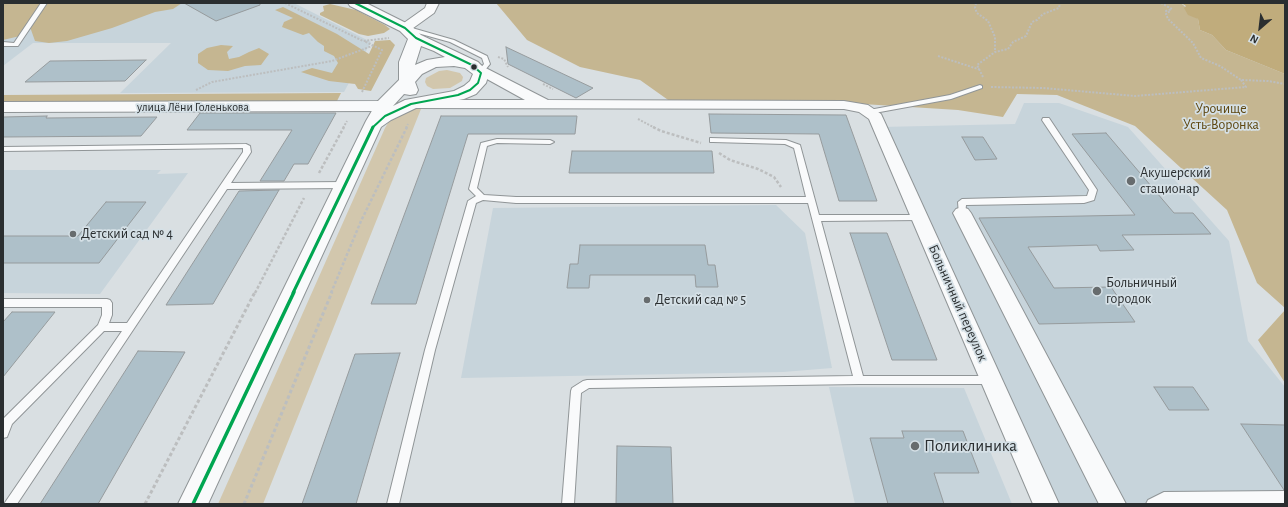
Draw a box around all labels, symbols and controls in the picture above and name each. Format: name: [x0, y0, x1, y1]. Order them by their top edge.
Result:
north arrow: [1240, 8, 1280, 48]
text: N: [1248, 32, 1260, 46]
unlabelled marker: [469, 62, 479, 72]
street label: улица Лёни Голенькова: [137, 100, 249, 114]
park label: Урочище Усть-Воронка: [1183, 101, 1259, 134]
place label: Акушерский стационар: [1140, 165, 1211, 198]
marker: Акушерский стационар: [1125, 175, 1137, 187]
place label: Детский сад № 4: [81, 226, 173, 242]
marker: Детский сад № 4: [68, 229, 78, 239]
street label: Больничный переулок: [925, 242, 991, 364]
place label: Больничный городок: [1106, 275, 1177, 308]
marker: Больничный городок: [1091, 285, 1103, 297]
place label: Детский сад № 5: [655, 292, 746, 308]
marker: Детский сад № 5: [642, 295, 652, 305]
place label: Поликлиника: [924, 436, 1017, 456]
marker: Поликлиника: [909, 440, 921, 452]

